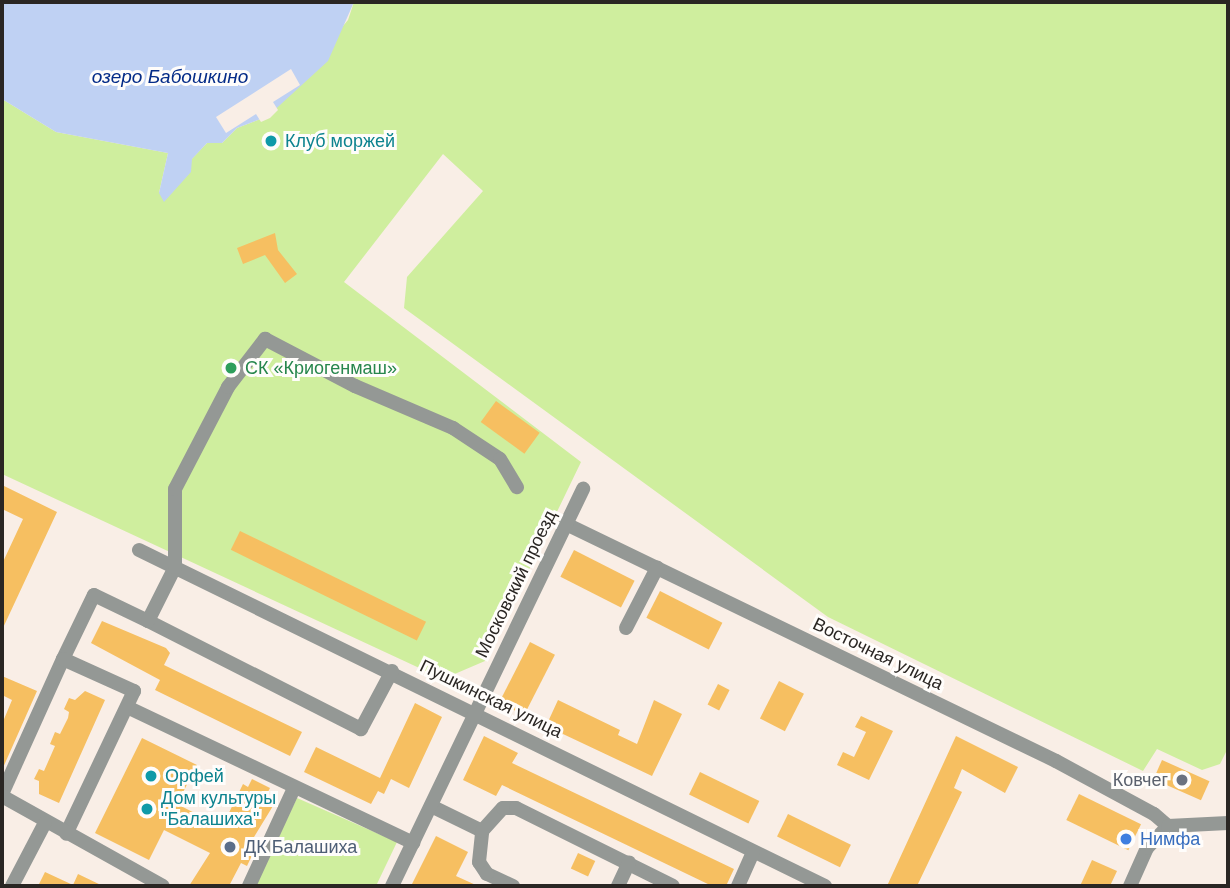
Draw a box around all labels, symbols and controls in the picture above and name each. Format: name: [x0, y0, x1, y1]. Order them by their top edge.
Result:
water label: озеро Бабошкино: [92, 66, 248, 88]
place label: Клуб моржей: [285, 130, 395, 152]
marker: Клуб моржей: [263, 133, 279, 149]
place label: СК «Криогенмаш»: [245, 357, 397, 379]
marker: СК «Криогенмаш»: [223, 360, 239, 376]
street label: Московский проезд: [471, 507, 561, 661]
street label: Восточная улица: [809, 613, 947, 695]
street label: Пушкинская улица: [416, 655, 566, 743]
place label: Орфей: [165, 765, 224, 787]
marker: Орфей: [143, 768, 159, 784]
place label: Ковчег: [1113, 769, 1168, 791]
marker: Ковчег: [1174, 772, 1190, 788]
place label: Дом культуры "Балашиха": [161, 788, 276, 830]
marker: Дом культуры "Балашиха": [139, 801, 155, 817]
place label: Нимфа: [1140, 828, 1200, 850]
marker: Нимфа: [1118, 831, 1134, 847]
place label: ДК Балашиха: [244, 836, 357, 858]
marker: ДК Балашиха: [222, 839, 238, 855]

